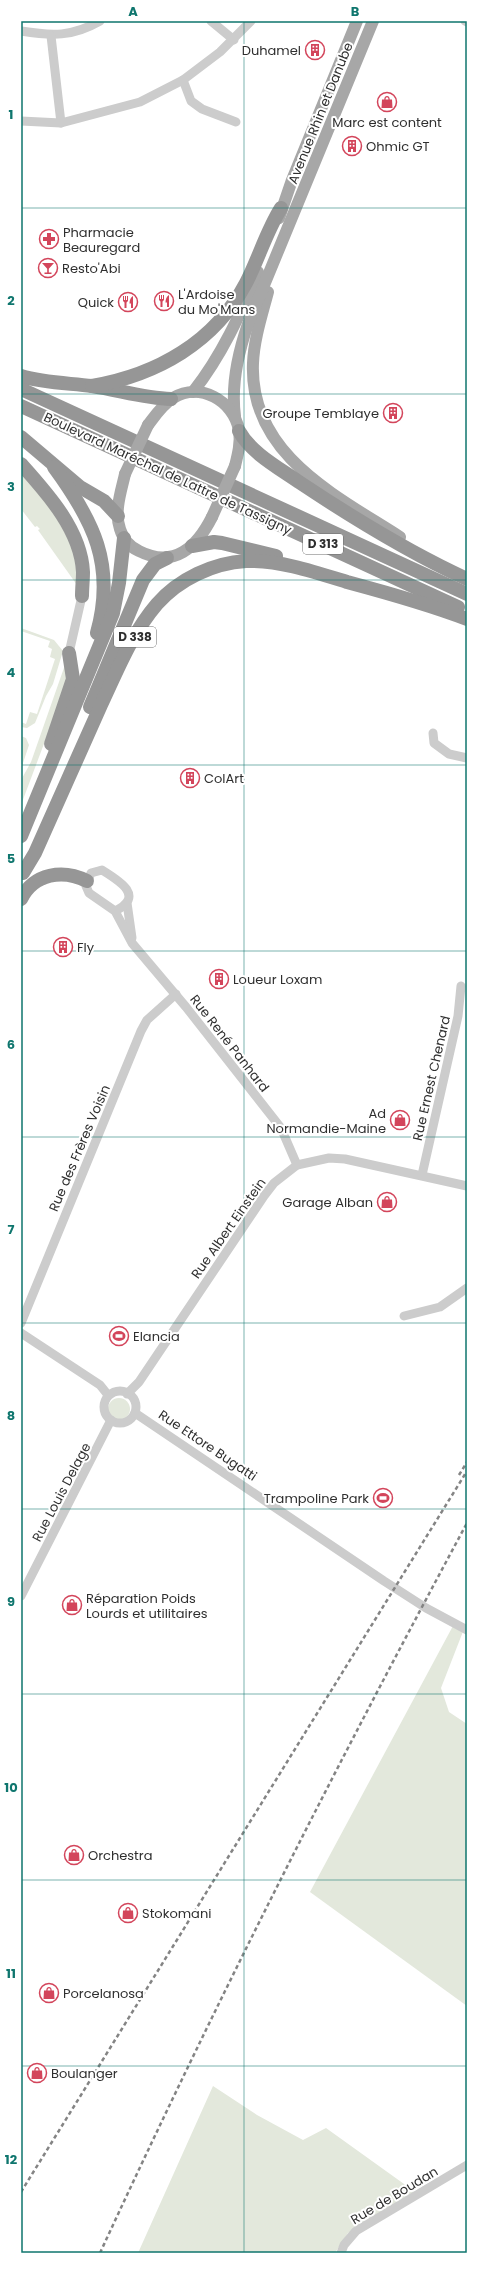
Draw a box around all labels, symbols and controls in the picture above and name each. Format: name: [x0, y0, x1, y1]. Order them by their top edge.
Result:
text: A: [128, 2, 138, 21]
text: B: [351, 2, 360, 21]
building icon: Duhamel: [304, 39, 326, 61]
street label: Avenue Rhin et Danube: [283, 40, 358, 187]
place label: Duhamel: [242, 41, 301, 60]
shop icon: Marc est content: [376, 91, 398, 113]
text: 1: [9, 105, 13, 124]
place label: Marc est content: [332, 113, 442, 132]
building icon: Ohmic GT: [341, 135, 363, 157]
place label: Ohmic GT: [366, 137, 430, 156]
place label: Pharmacie Beauregard: [63, 223, 140, 257]
pharmacy icon: Pharmacie Beauregard: [38, 228, 60, 250]
bar icon: Resto'Abi: [37, 257, 59, 279]
place label: Resto'Abi: [62, 259, 121, 278]
place label: L'Ardoise du Mo'Mans: [178, 285, 255, 319]
restaurant icon: L'Ardoise du Mo'Mans: [153, 290, 175, 312]
text: 2: [7, 291, 15, 310]
restaurant icon: Quick: [117, 291, 139, 313]
place label: Quick: [78, 293, 114, 312]
building icon: Groupe Temblaye: [382, 402, 404, 424]
place label: Groupe Temblaye: [262, 404, 379, 423]
street label: Boulevard Maréchal de Lattre de Tassigny: [41, 407, 295, 540]
text: 3: [7, 477, 15, 496]
road number: D 313: [303, 534, 343, 554]
road number: D 338: [114, 627, 156, 647]
text: 4: [7, 663, 16, 682]
building icon: ColArt: [179, 767, 201, 789]
place label: ColArt: [204, 769, 244, 788]
text: 5: [7, 849, 15, 868]
building icon: Fly: [52, 936, 74, 958]
place label: Fly: [77, 938, 95, 957]
building icon: Loueur Loxam: [208, 968, 230, 990]
place label: Loueur Loxam: [233, 970, 322, 989]
street label: Rue René Panhard: [186, 991, 274, 1096]
street label: Rue Ernest Chenard: [408, 1014, 455, 1143]
text: 6: [7, 1035, 15, 1054]
street label: Rue des Frères Voisin: [44, 1082, 115, 1215]
place label: Ad Normandie-Maine: [266, 1104, 386, 1138]
shop icon: Ad Normandie-Maine: [389, 1109, 411, 1131]
street label: Rue Albert Einstein: [187, 1174, 270, 1282]
shop icon: Garage Alban: [376, 1191, 398, 1213]
place label: Garage Alban: [282, 1193, 373, 1212]
text: 7: [8, 1220, 15, 1239]
sports icon: Elancia: [108, 1325, 130, 1347]
place label: Elancia: [133, 1327, 180, 1346]
street label: Rue Ettore Bugatti: [155, 1405, 261, 1485]
text: 8: [7, 1406, 15, 1425]
street label: Rue Louis Delage: [27, 1439, 96, 1545]
sports icon: Trampoline Park: [372, 1487, 394, 1509]
place label: Trampoline Park: [264, 1489, 369, 1508]
place label: Réparation Poids Lourds et utilitaires: [86, 1589, 208, 1623]
text: 9: [7, 1592, 15, 1611]
shop icon: Réparation Poids Lourds et utilitaires: [61, 1594, 83, 1616]
text: 10: [4, 1778, 18, 1797]
shop icon: Orchestra: [63, 1844, 85, 1866]
place label: Orchestra: [88, 1846, 153, 1865]
shop icon: Stokomani: [117, 1902, 139, 1924]
place label: Stokomani: [142, 1904, 211, 1923]
text: 11: [6, 1964, 16, 1983]
shop icon: Porcelanosa: [38, 1982, 60, 2004]
place label: Porcelanosa: [63, 1984, 144, 2003]
shop icon: Boulanger: [26, 2062, 48, 2084]
place label: Boulanger: [51, 2064, 118, 2083]
text: 12: [5, 2150, 18, 2169]
street label: Rue de Boudan: [347, 2162, 441, 2229]

